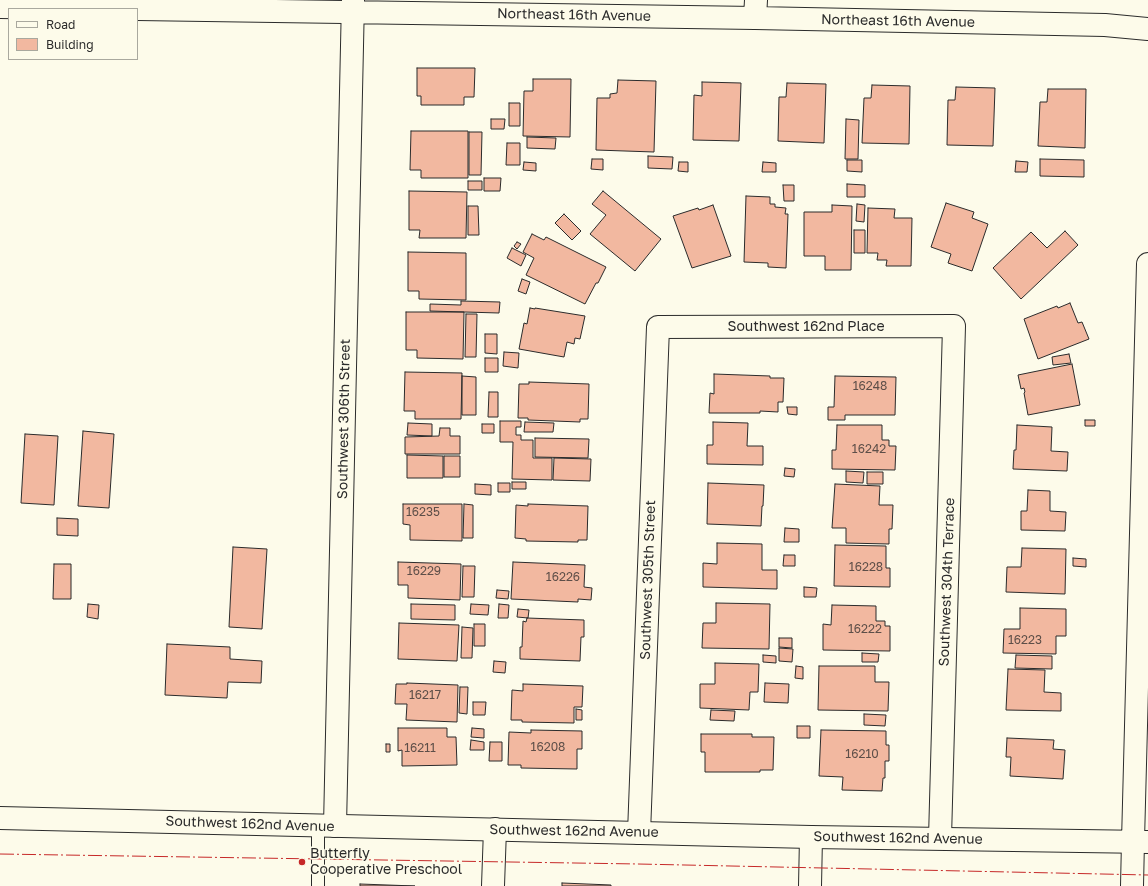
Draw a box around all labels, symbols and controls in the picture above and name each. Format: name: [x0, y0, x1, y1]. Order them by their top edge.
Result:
street label: Northeast 16th Avenue: [497, 5, 651, 25]
legend: [8, 8, 138, 60]
street label: Northeast 16th Avenue: [821, 11, 975, 31]
text: Road: [46, 17, 75, 32]
text: Building: [46, 37, 94, 52]
street label: Southwest 162nd Place: [727, 319, 885, 335]
street label: Southwest 306th Street: [334, 339, 354, 499]
house number: 16248: [853, 379, 887, 393]
house number: 16242: [852, 442, 886, 456]
street label: Southwest 304th Terrace: [936, 497, 958, 667]
street label: Southwest 305th Street: [637, 500, 659, 660]
house number: 16235: [406, 505, 440, 519]
house number: 16228: [849, 560, 883, 574]
house number: 16229: [407, 564, 441, 578]
house number: 16226: [546, 570, 580, 584]
house number: 16222: [848, 622, 882, 636]
house number: 16223: [1008, 633, 1042, 647]
house number: 16217: [409, 688, 441, 702]
house number: 16208: [531, 740, 565, 754]
house number: 16211: [404, 741, 436, 755]
house number: 16210: [845, 747, 879, 761]
street label: Southwest 162nd Avenue: [165, 813, 335, 835]
street label: Southwest 162nd Avenue: [489, 821, 659, 841]
street label: Southwest 162nd Avenue: [813, 828, 983, 848]
place label: Butterfly Cooperative Preschool: [310, 846, 462, 878]
marker: Butterfly Cooperative Preschool: [297, 857, 307, 867]

